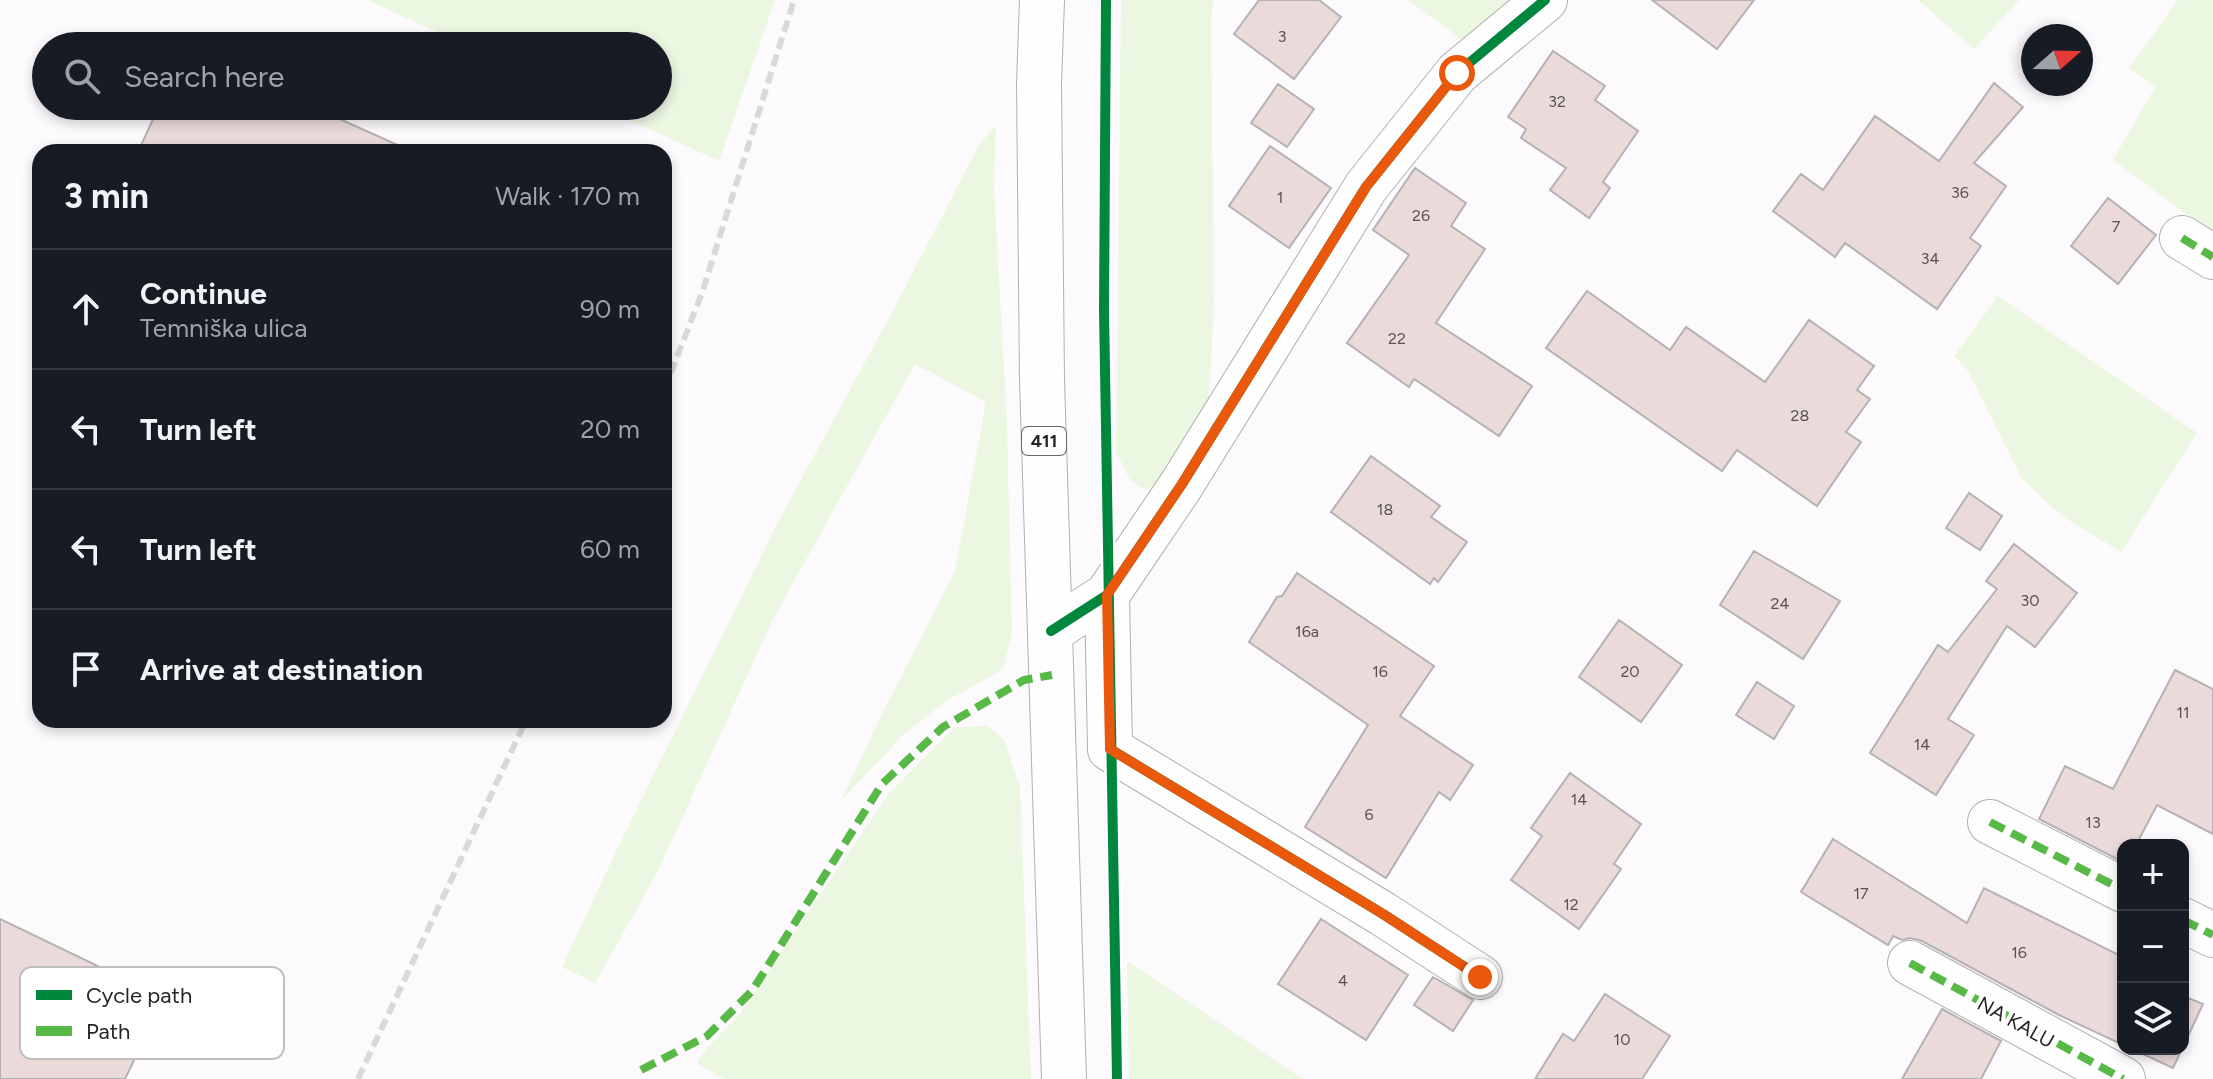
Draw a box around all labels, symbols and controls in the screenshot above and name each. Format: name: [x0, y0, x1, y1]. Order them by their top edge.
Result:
north arrow: [2021, 24, 2093, 96]
house number: 3: [1278, 27, 1286, 46]
search box: [32, 32, 672, 120]
icon: search: [60, 54, 104, 98]
route start: [1439, 55, 1475, 91]
text: Search here: [124, 58, 284, 95]
house number: 32: [1548, 92, 1566, 111]
text: 3 min: [64, 176, 149, 217]
text: Walk · 170 m: [495, 180, 640, 212]
house number: 36: [1951, 183, 1969, 202]
house number: 1: [1277, 188, 1283, 207]
house number: 26: [1412, 206, 1430, 225]
house number: 7: [2112, 217, 2121, 236]
house number: 34: [1921, 249, 1939, 268]
text: Continue: [140, 275, 267, 312]
icon: ahead: [64, 287, 108, 331]
text: 90 m: [580, 293, 640, 325]
text: Temniška ulica: [140, 312, 307, 344]
house number: 22: [1388, 329, 1406, 348]
house number: 28: [1791, 406, 1809, 425]
icon: left: [64, 407, 108, 451]
text: Turn left: [140, 411, 257, 448]
text: 20 m: [580, 413, 640, 445]
road number: 411: [1022, 427, 1066, 455]
house number: 18: [1377, 500, 1393, 519]
icon: left: [64, 527, 108, 571]
text: Turn left: [140, 531, 257, 568]
text: 60 m: [580, 533, 640, 565]
house number: 30: [2021, 591, 2039, 610]
house number: 24: [1771, 594, 1789, 613]
house number: 16a: [1295, 622, 1319, 641]
icon: arrive: [64, 647, 108, 691]
text: Arrive at destination: [140, 651, 423, 688]
house number: 16: [1372, 662, 1388, 681]
house number: 20: [1620, 662, 1640, 681]
house number: 11: [2176, 703, 2190, 722]
house number: 14: [1914, 735, 1930, 754]
house number: 14: [1571, 790, 1587, 809]
house number: 6: [1364, 805, 1374, 824]
house number: 13: [2085, 813, 2101, 832]
map controls: [2117, 839, 2189, 1055]
button: +: [2117, 839, 2189, 911]
house number: 17: [1853, 884, 1869, 903]
house number: 12: [1563, 895, 1579, 914]
button: −: [2117, 911, 2189, 983]
house number: 16: [2011, 943, 2027, 962]
route end: [1462, 959, 1498, 995]
legend: [20, 967, 284, 1059]
house number: 4: [1338, 971, 1348, 990]
text: Cycle path: [86, 982, 192, 1009]
button: layers: [2117, 983, 2189, 1055]
street label: NA KALU: [1973, 991, 2059, 1053]
text: Path: [86, 1018, 130, 1045]
house number: 10: [1614, 1030, 1630, 1049]

